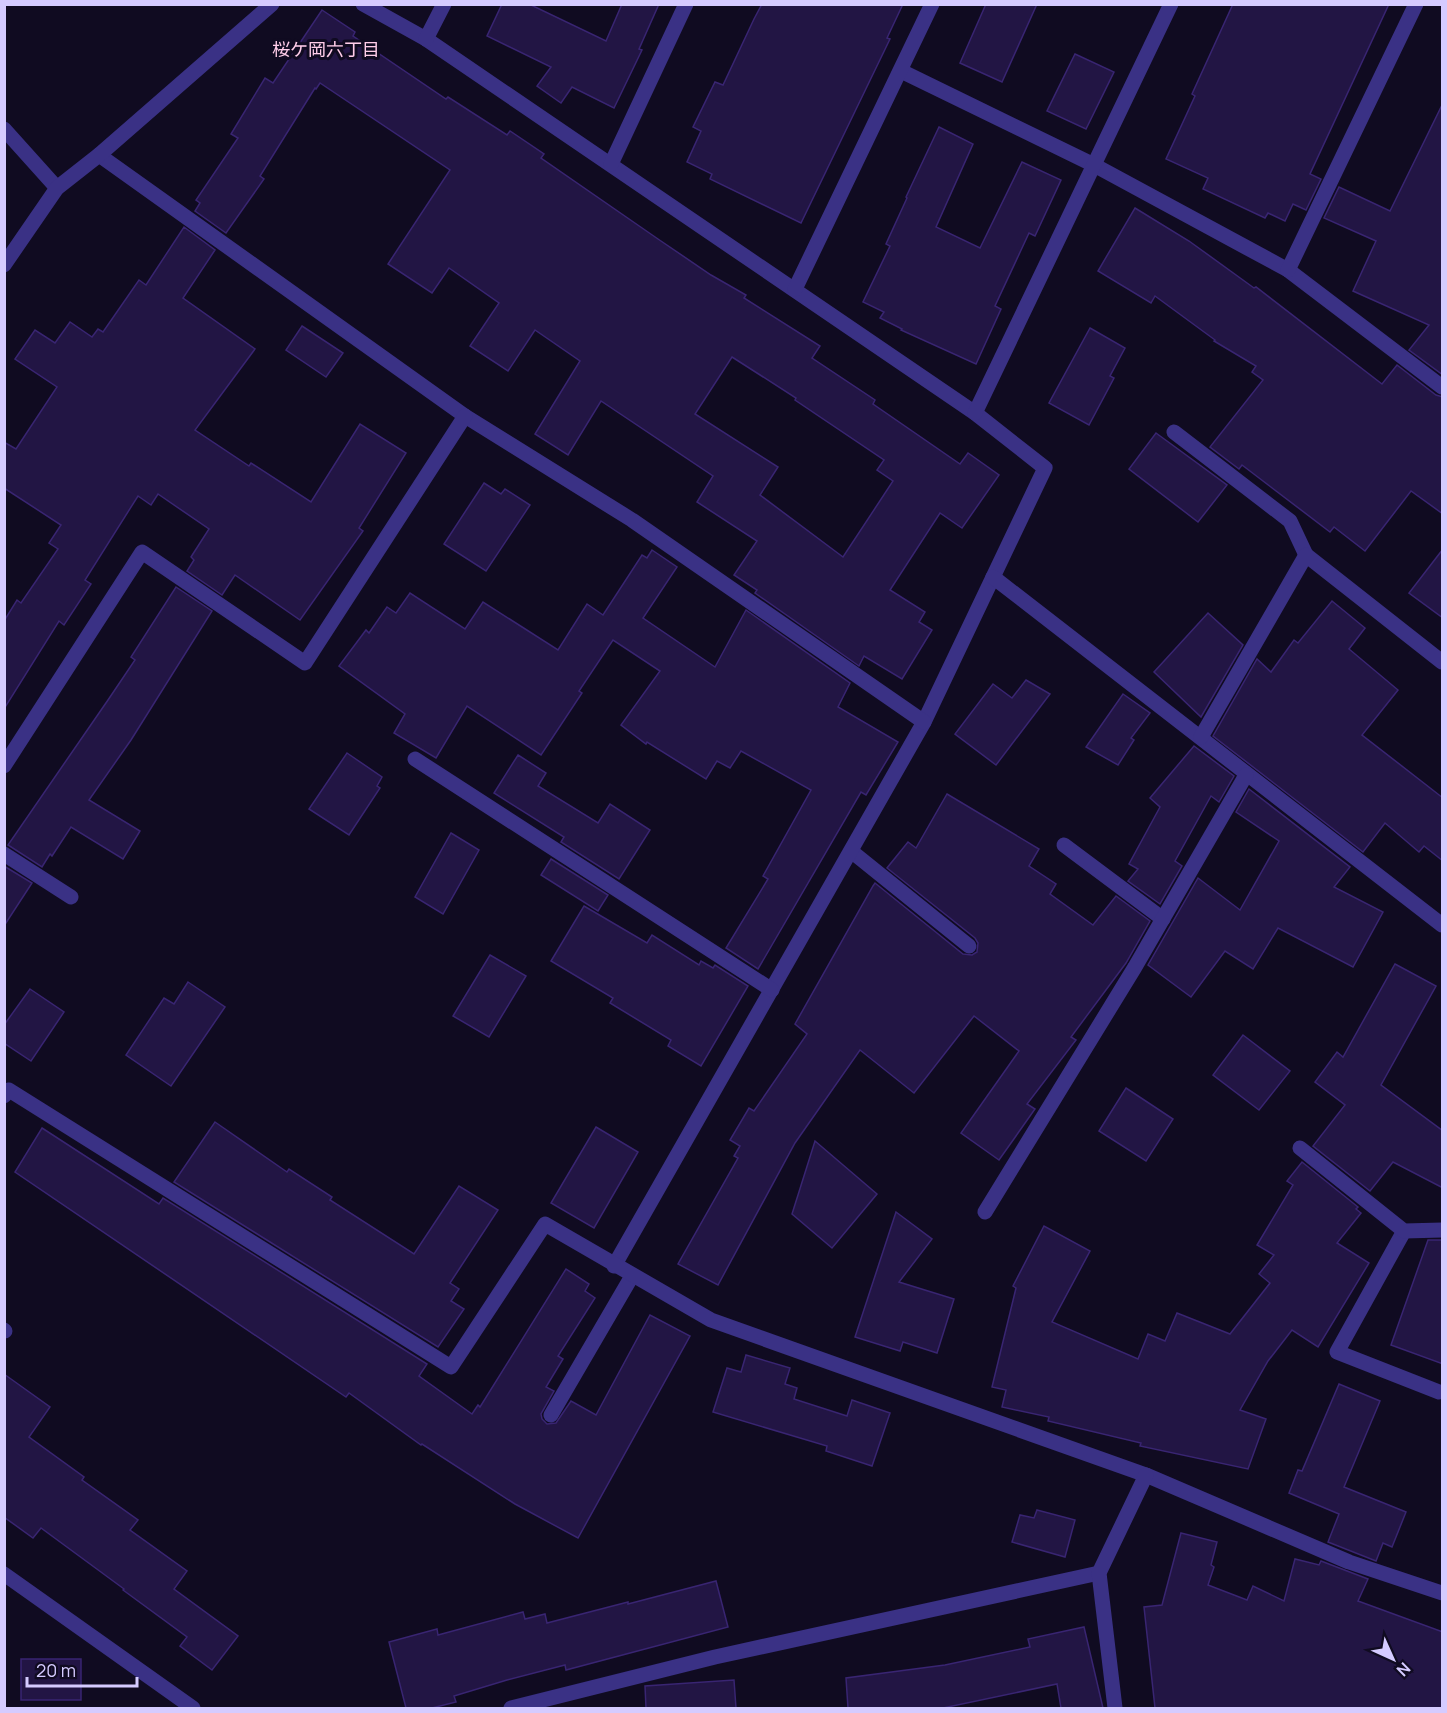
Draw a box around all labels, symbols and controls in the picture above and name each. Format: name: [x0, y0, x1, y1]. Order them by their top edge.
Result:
district label: 桜ケ岡六丁目: [272, 37, 380, 61]
north arrow: [1363, 1629, 1423, 1689]
scale bar: [27, 1650, 136, 1688]
text: 20 m: [36, 1658, 76, 1682]
text: N: [1392, 1658, 1415, 1681]

